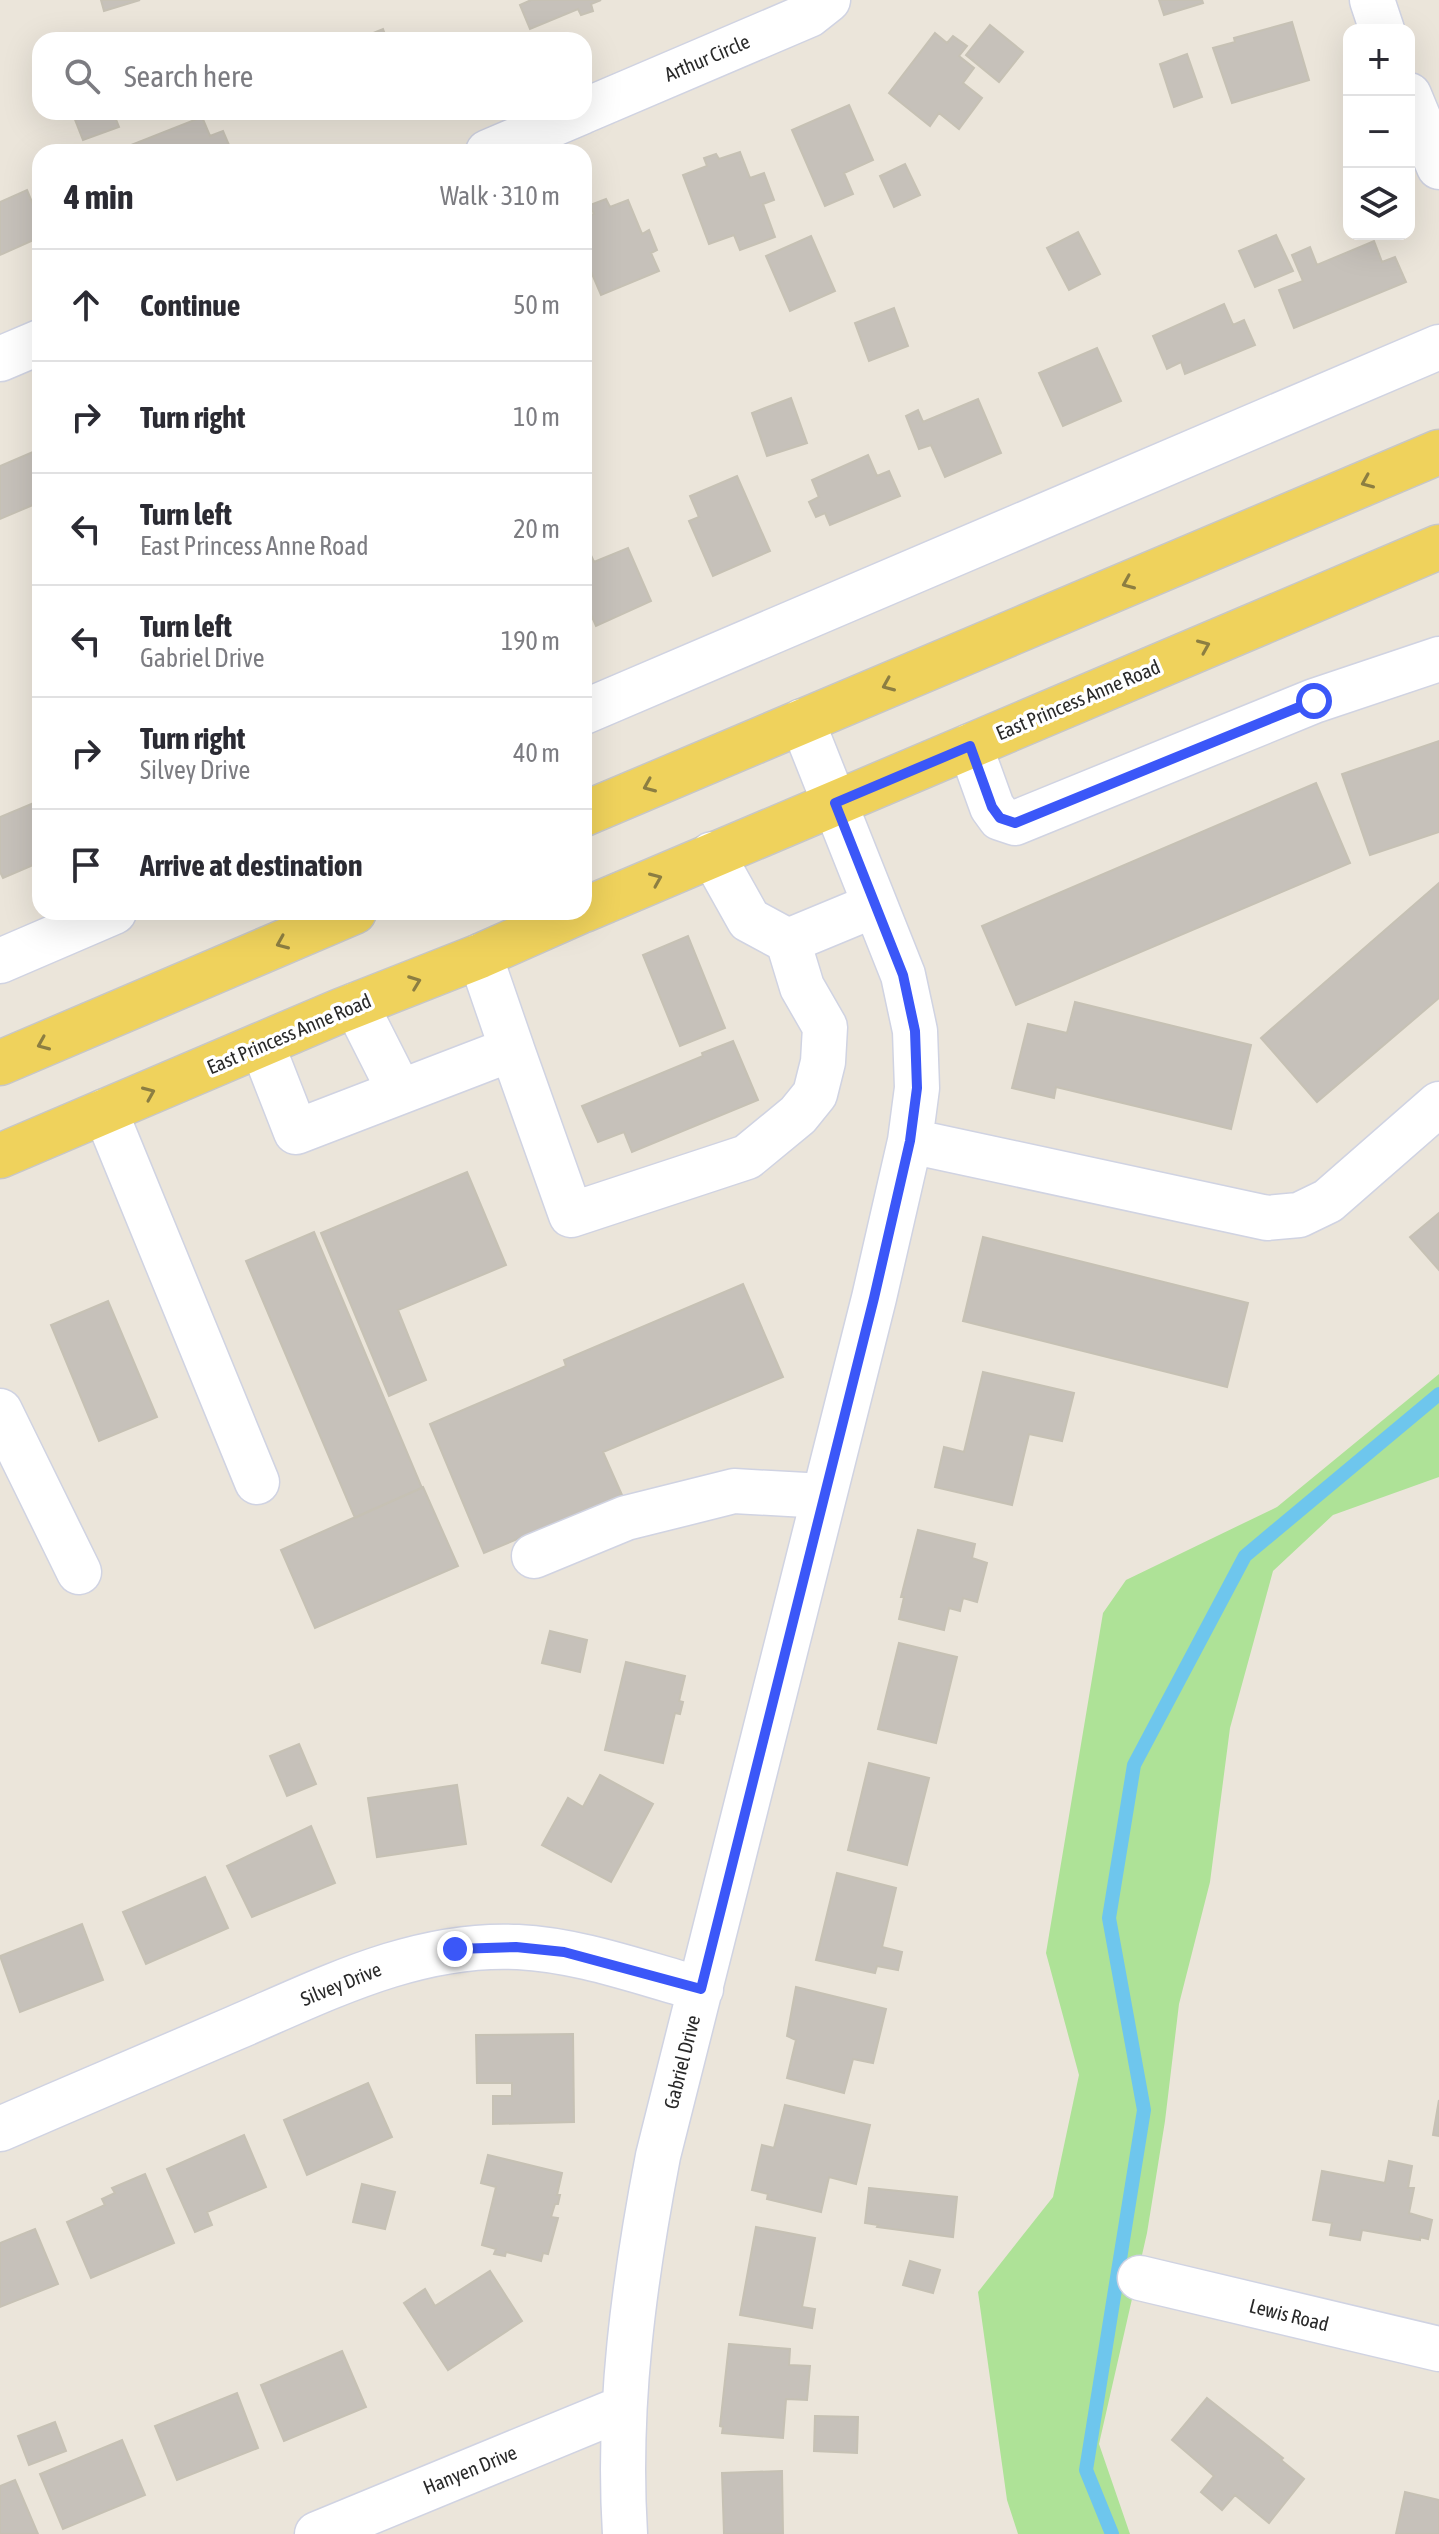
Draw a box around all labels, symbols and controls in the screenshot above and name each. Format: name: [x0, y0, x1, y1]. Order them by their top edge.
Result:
map controls: [1343, 24, 1415, 240]
button: +: [1343, 24, 1415, 96]
street label: Arthur Circle: [661, 29, 753, 86]
search box: [32, 32, 592, 120]
icon: search: [60, 54, 104, 98]
text: Search here: [124, 59, 253, 93]
button: −: [1343, 96, 1415, 168]
button: layers: [1343, 168, 1415, 240]
text: 4 min: [64, 177, 133, 216]
text: Walk · 310 m: [440, 181, 560, 211]
icon: ahead: [64, 283, 108, 327]
text: Continue: [140, 288, 240, 322]
text: 50 m: [513, 290, 560, 320]
icon: right: [64, 395, 108, 439]
text: Turn right: [140, 400, 246, 434]
text: 10 m: [513, 402, 560, 432]
one-way arrow: [1361, 472, 1375, 489]
text: Turn left: [140, 497, 232, 531]
icon: left: [64, 507, 108, 551]
text: 20 m: [513, 514, 560, 544]
text: East Princess Anne Road: [140, 531, 369, 561]
one-way arrow: [1122, 574, 1136, 590]
text: Turn left: [140, 609, 232, 643]
icon: left: [64, 619, 108, 663]
text: 190 m: [501, 626, 560, 656]
one-way arrow: [1196, 640, 1210, 656]
text: Gabriel Drive: [140, 643, 265, 673]
street label: East Princess Anne Road: [992, 655, 1163, 744]
one-way arrow: [882, 675, 896, 691]
route start: [1296, 683, 1332, 719]
text: Turn right: [140, 721, 246, 755]
icon: right: [64, 731, 108, 775]
text: 40 m: [513, 738, 560, 768]
text: Silvey Drive: [140, 755, 250, 785]
one-way arrow: [643, 777, 657, 793]
icon: arrive: [64, 843, 108, 887]
text: Arrive at destination: [140, 848, 362, 882]
one-way arrow: [647, 873, 662, 889]
one-way arrow: [276, 933, 290, 949]
one-way arrow: [407, 975, 421, 992]
street label: East Princess Anne Road: [203, 989, 374, 1078]
one-way arrow: [37, 1035, 51, 1051]
one-way arrow: [141, 1086, 155, 1102]
route end: [437, 1931, 473, 1967]
street label: Silvey Drive: [297, 1957, 384, 2010]
street label: Gabriel Drive: [659, 2013, 704, 2111]
street label: Lewis Road: [1247, 2294, 1331, 2335]
street label: Hanyen Drive: [420, 2440, 520, 2499]

